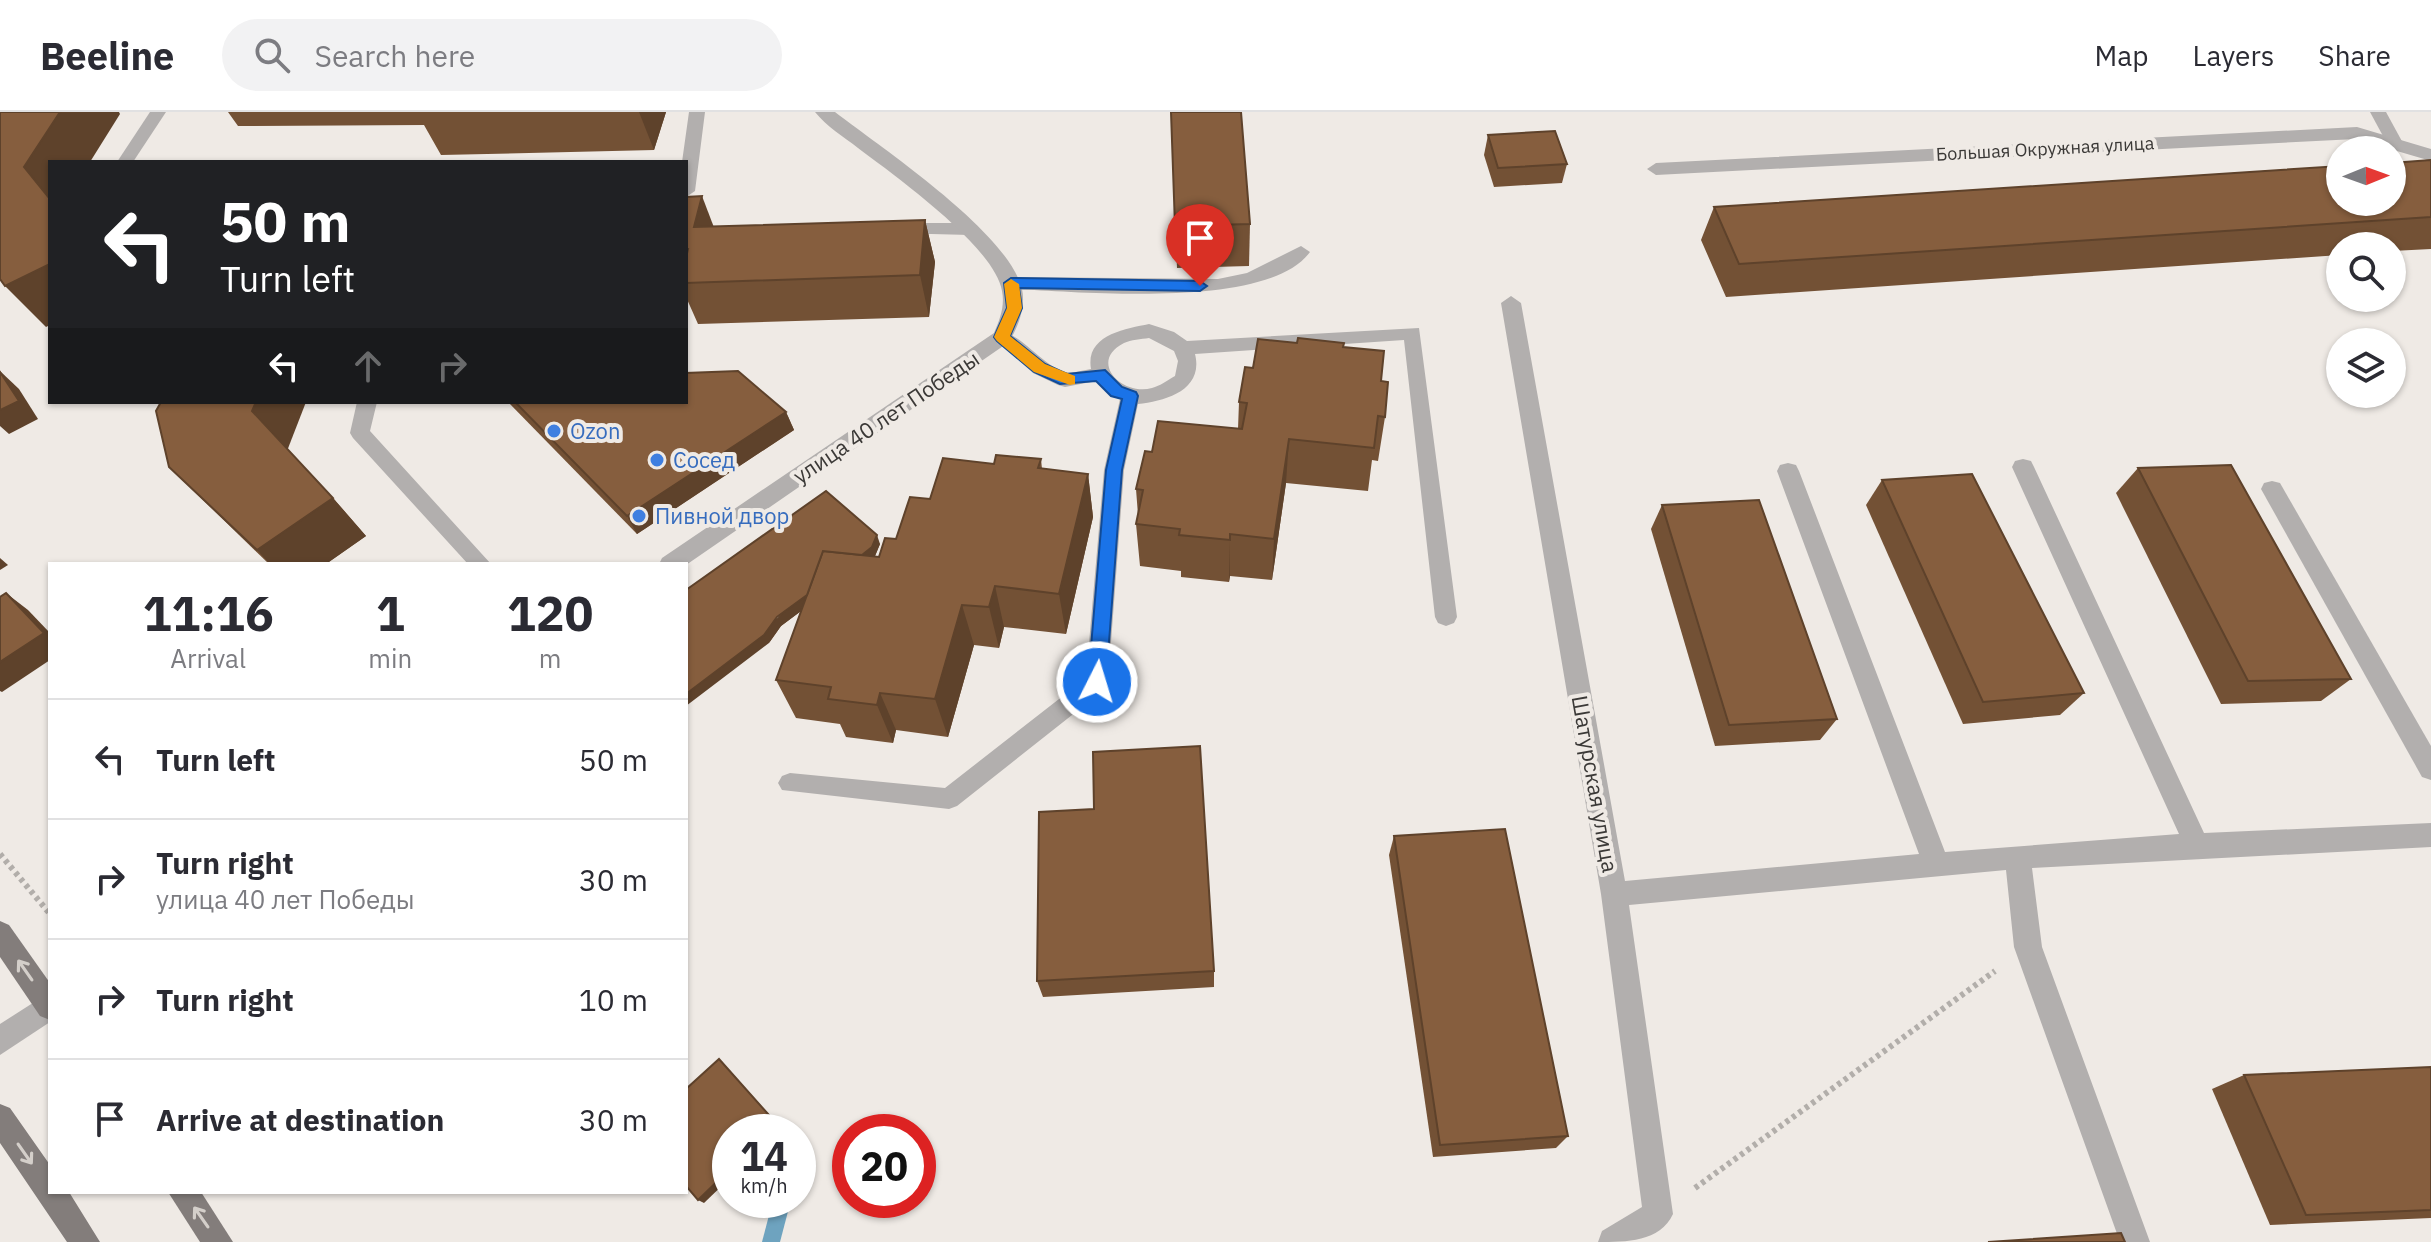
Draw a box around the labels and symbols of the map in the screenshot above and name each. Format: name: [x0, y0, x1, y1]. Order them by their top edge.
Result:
street label: Большая Окружная улица: [1935, 131, 2155, 166]
north arrow: [2326, 136, 2406, 216]
pin: [1166, 204, 1234, 286]
street label: улица 40 лет Победы: [787, 343, 985, 490]
place label: Ozon: [570, 416, 620, 445]
marker: Ozon: [545, 422, 563, 440]
place label: Сосед: [673, 445, 735, 474]
marker: Сосед: [648, 451, 666, 469]
place label: Пивной двор: [655, 501, 789, 530]
marker: Пивной двор: [630, 507, 648, 525]
position arrow: [1055, 640, 1139, 724]
street label: Шатурская улица: [1566, 693, 1625, 875]
one-way arrow: [17, 960, 34, 981]
speed limit sign: 20: [832, 1114, 936, 1218]
one-way arrow: [17, 1142, 33, 1164]
one-way arrow: [193, 1207, 210, 1228]

